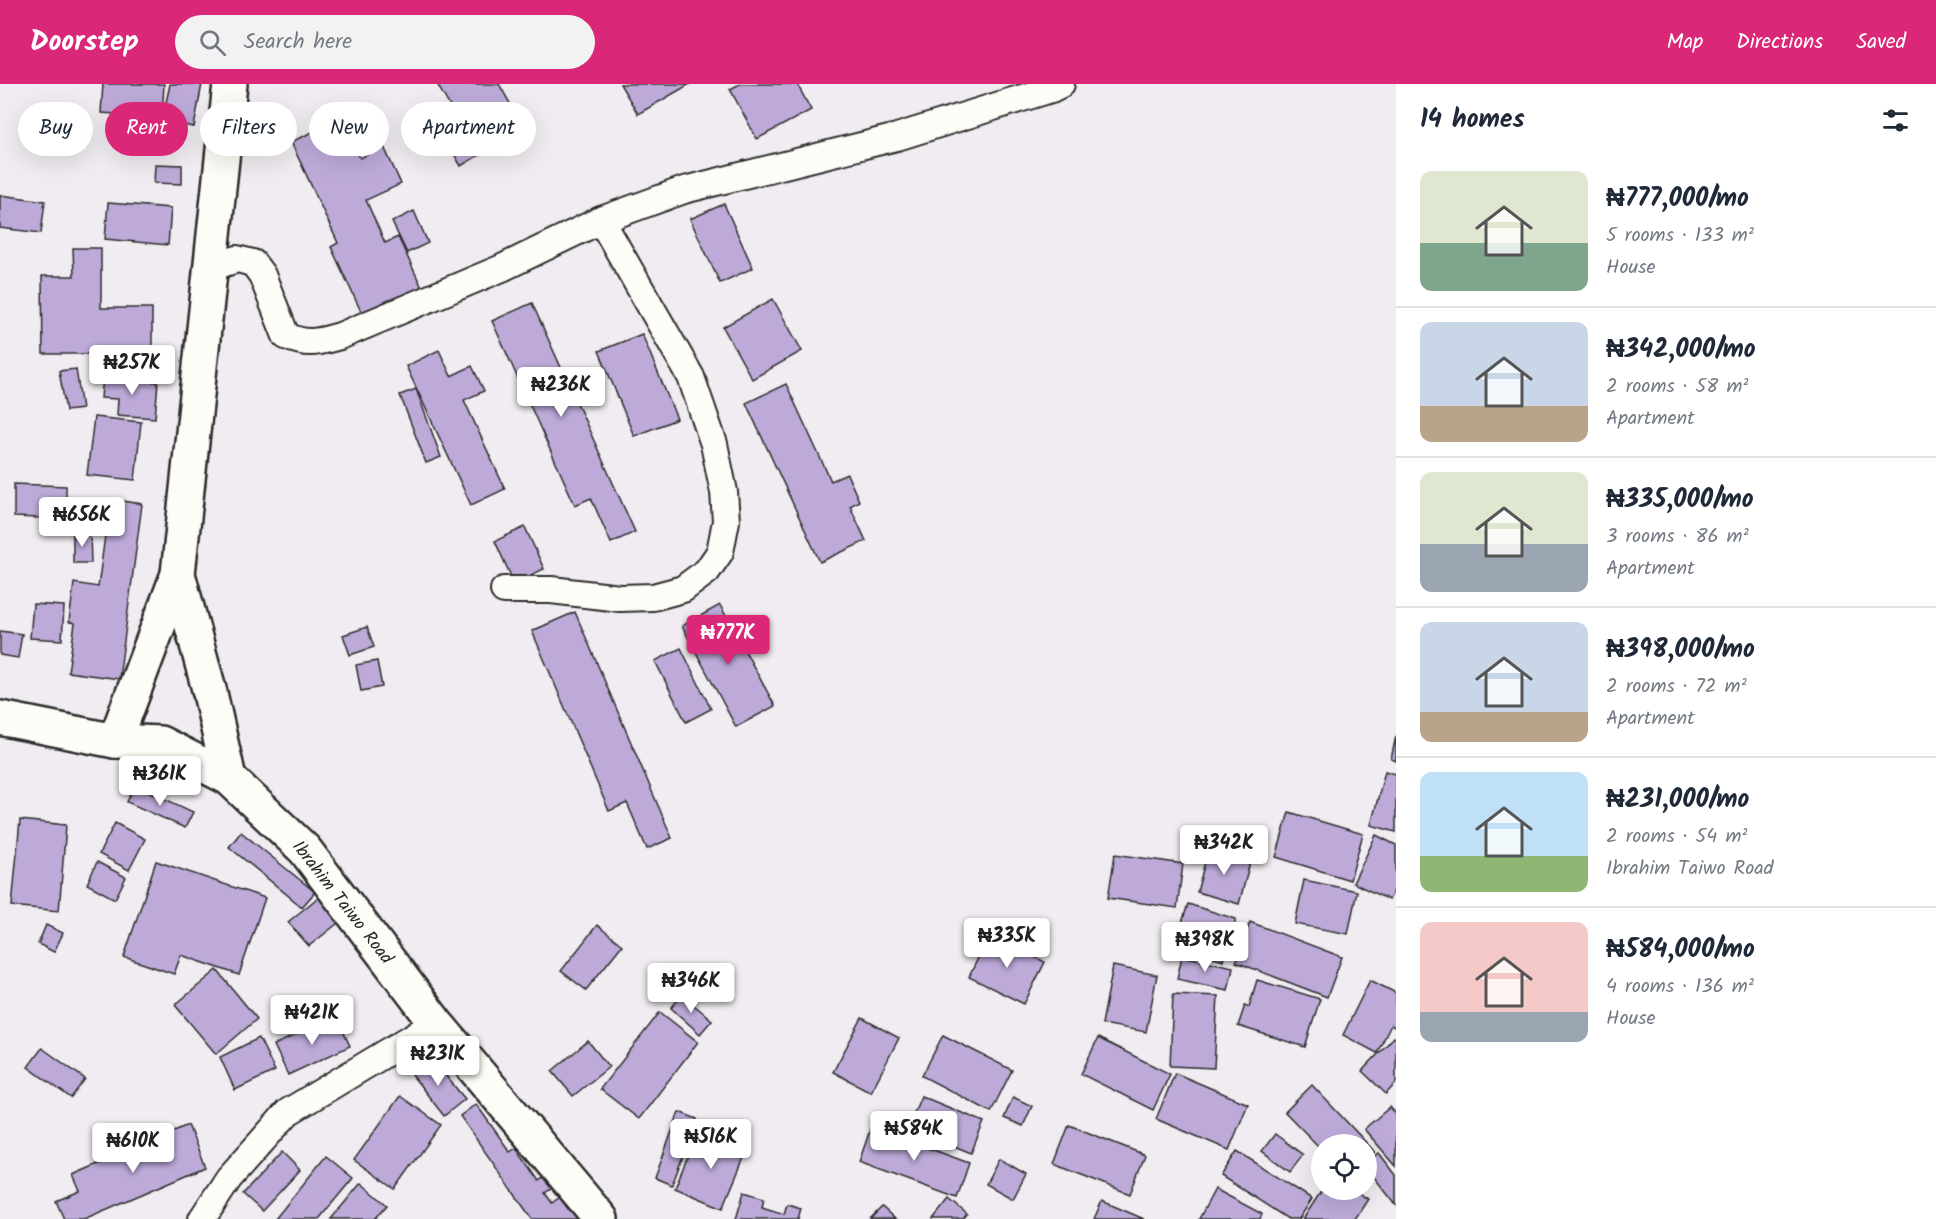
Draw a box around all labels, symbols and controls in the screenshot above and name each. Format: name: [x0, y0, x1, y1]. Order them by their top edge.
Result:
search box: [175, 15, 595, 69]
text: Doorstep: [30, 20, 139, 65]
text: Search here: [244, 25, 352, 60]
icon: search: [196, 26, 229, 59]
text: Map: [1667, 26, 1703, 59]
text: Directions: [1736, 26, 1823, 59]
text: Saved: [1856, 26, 1906, 59]
text: 14 homes: [1420, 99, 1525, 141]
chip: Buy: [18, 102, 93, 156]
chip: Rent: [105, 102, 188, 156]
chip: Filters: [200, 102, 297, 156]
chip: New: [309, 102, 389, 156]
chip: Apartment: [401, 102, 536, 156]
icon: filters: [1879, 104, 1912, 137]
text: ₦777,000/mo: [1606, 178, 1749, 220]
icon: home: [1468, 195, 1540, 267]
text: 5 rooms · 133 m²: [1606, 220, 1754, 252]
text: House: [1606, 252, 1656, 284]
text: ₦342,000/mo: [1606, 329, 1756, 371]
pin: ₦257K: [90, 345, 174, 396]
icon: home: [1468, 346, 1540, 418]
text: ₦257K: [103, 348, 161, 380]
pin: ₦236K: [519, 367, 603, 418]
text: ₦236K: [531, 370, 591, 402]
text: 2 rooms · 58 m²: [1606, 371, 1748, 403]
text: Apartment: [1606, 403, 1695, 435]
text: ₦335,000/mo: [1606, 479, 1754, 521]
icon: home: [1468, 496, 1540, 568]
pin: ₦656K: [40, 497, 124, 548]
text: ₦656K: [53, 500, 111, 532]
text: 3 rooms · 86 m²: [1606, 521, 1749, 553]
text: Apartment: [1606, 553, 1695, 585]
pin: ₦777K: [686, 615, 770, 666]
text: ₦777K: [701, 618, 755, 650]
text: ₦398,000/mo: [1606, 629, 1755, 671]
icon: home: [1468, 646, 1540, 718]
text: 2 rooms · 72 m²: [1606, 671, 1747, 703]
text: Apartment: [1606, 703, 1695, 735]
pin: ₦361K: [118, 756, 202, 807]
text: ₦361K: [133, 759, 187, 791]
text: ₦231,000/mo: [1606, 779, 1749, 821]
icon: home: [1468, 796, 1540, 868]
text: 2 rooms · 54 m²: [1606, 821, 1747, 853]
pin: ₦342K: [1182, 825, 1266, 876]
text: ₦342K: [1194, 828, 1254, 860]
street label: Ibrahim Taiwo Road: [284, 835, 400, 972]
text: Ibrahim Taiwo Road: [1606, 853, 1774, 885]
pin: ₦335K: [965, 918, 1049, 969]
text: ₦335K: [978, 921, 1036, 953]
pin: ₦398K: [1163, 922, 1247, 973]
text: ₦398K: [1175, 925, 1235, 957]
text: ₦584,000/mo: [1606, 929, 1755, 971]
icon: home: [1468, 946, 1540, 1018]
pin: ₦346K: [649, 963, 733, 1014]
text: ₦346K: [661, 966, 721, 998]
text: 4 rooms · 136 m²: [1606, 971, 1754, 1003]
pin: ₦421K: [270, 995, 354, 1046]
text: ₦421K: [284, 998, 340, 1030]
text: House: [1606, 1003, 1656, 1035]
pin: ₦231K: [396, 1036, 480, 1087]
text: ₦231K: [410, 1039, 466, 1071]
pin: ₦584K: [872, 1111, 956, 1162]
text: ₦584K: [884, 1114, 944, 1146]
pin: ₦516K: [669, 1119, 753, 1170]
text: ₦516K: [684, 1122, 738, 1154]
pin: ₦610K: [91, 1123, 175, 1174]
text: ₦610K: [106, 1126, 160, 1158]
map controls: [1311, 1134, 1377, 1200]
button: locate: [1311, 1134, 1377, 1200]

